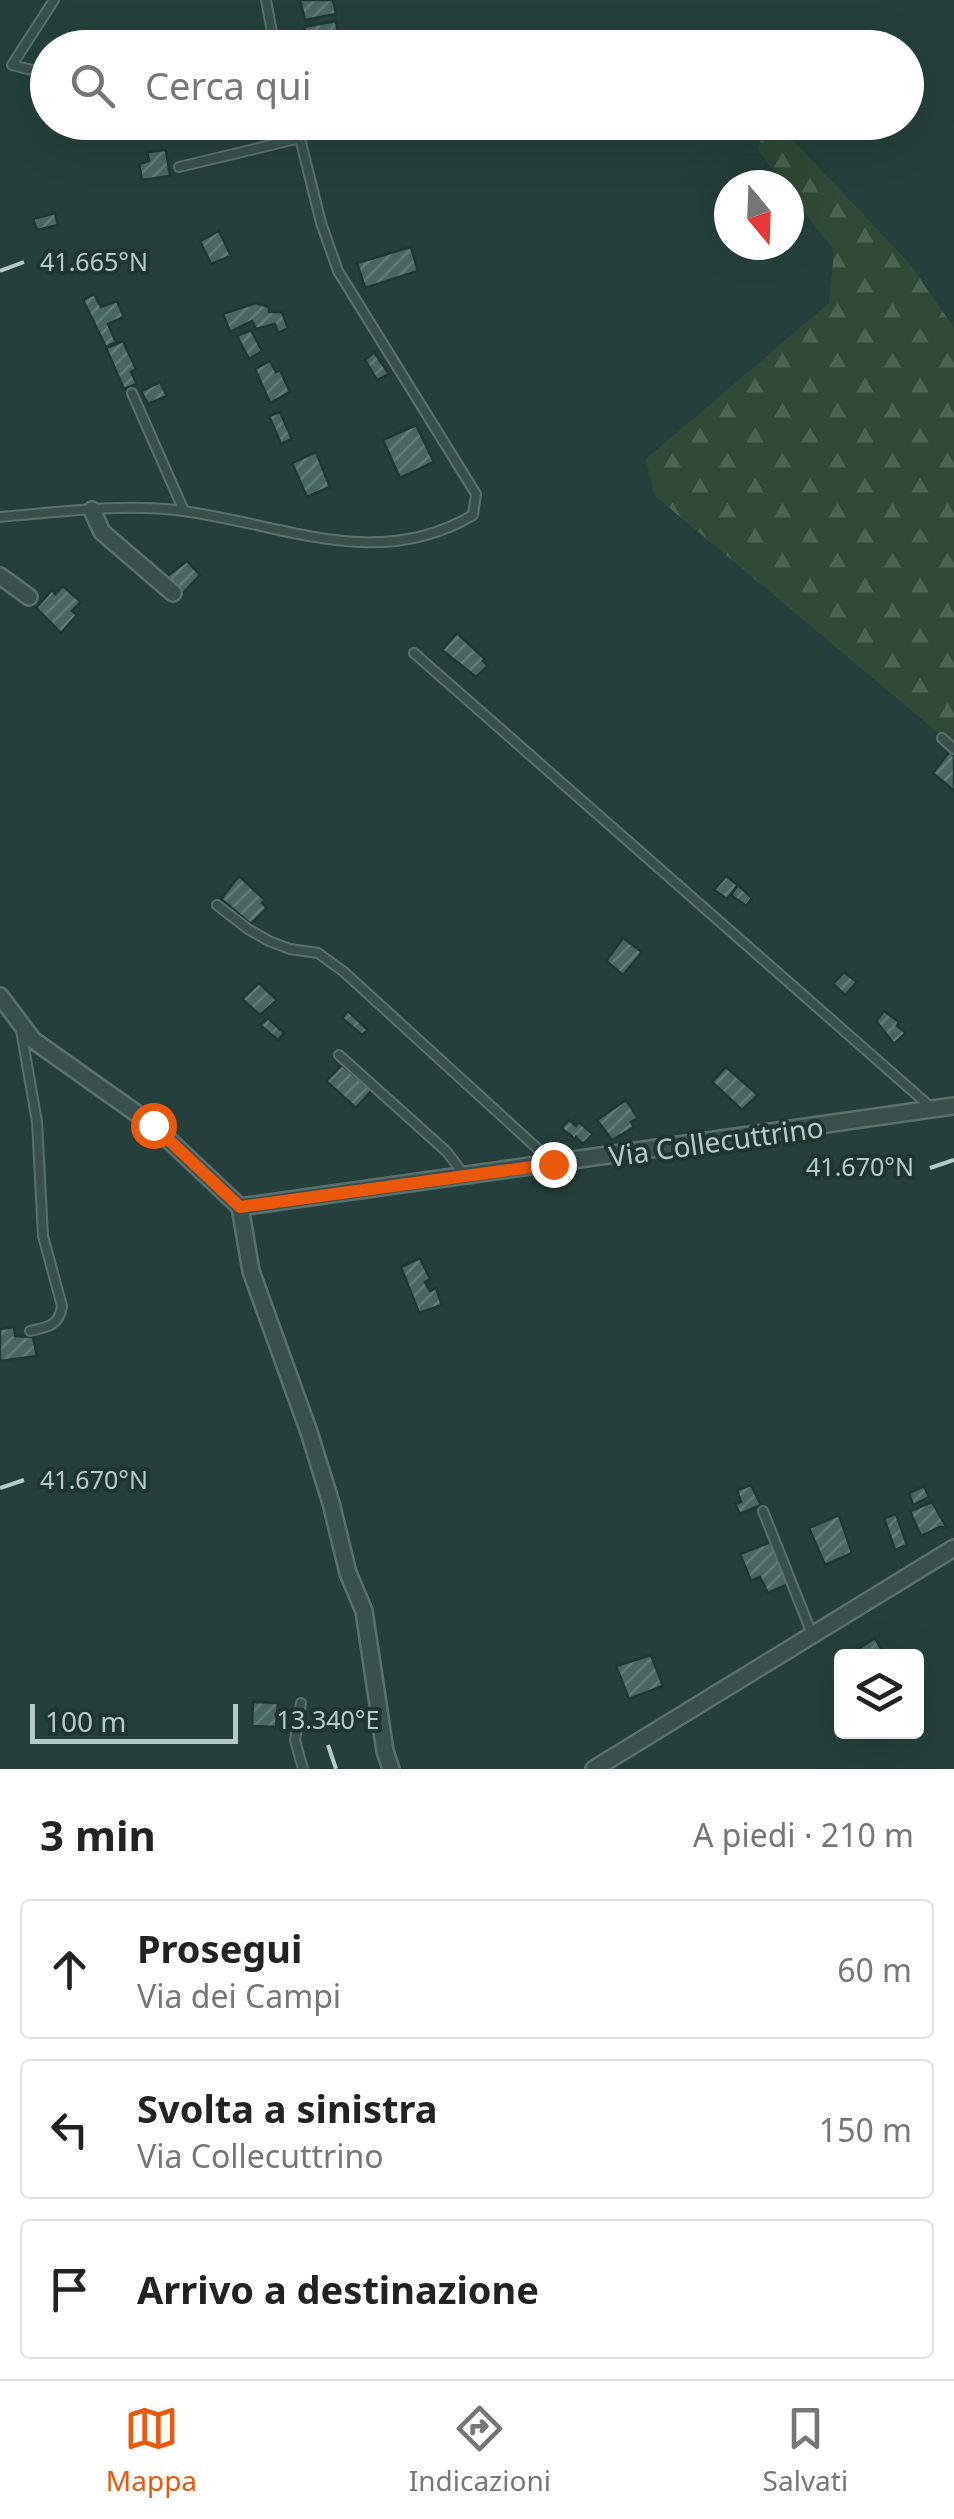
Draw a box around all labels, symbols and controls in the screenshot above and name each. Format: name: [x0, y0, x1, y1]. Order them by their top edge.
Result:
search box: [30, 30, 924, 140]
icon: search: [65, 58, 120, 113]
text: Cerca qui: [145, 59, 311, 111]
north arrow: [714, 170, 804, 260]
text: 41.665°N: [40, 244, 148, 278]
route start: [131, 1103, 177, 1149]
street label: Via Collecuttrino: [606, 1107, 826, 1175]
route end: [531, 1142, 577, 1188]
text: 41.670°N: [806, 1149, 914, 1183]
text: 41.670°N: [40, 1462, 148, 1496]
map controls: [834, 1649, 924, 1739]
button: layers: [834, 1649, 924, 1739]
scale bar: [30, 1699, 238, 1744]
text: 100 m: [45, 1702, 127, 1740]
text: 13.340°E: [277, 1702, 379, 1736]
text: 3 min: [40, 1806, 156, 1863]
text: A piedi · 210 m: [693, 1813, 914, 1856]
text: Prosegui: [137, 1922, 302, 1974]
icon: ahead: [42, 1942, 97, 1997]
text: 60 m: [837, 1948, 912, 1991]
text: Via dei Campi: [137, 1974, 341, 2017]
text: Svolta a sinistra: [137, 2082, 438, 2134]
icon: left: [42, 2102, 97, 2157]
text: 150 m: [819, 2108, 912, 2151]
text: Via Collecuttrino: [137, 2134, 384, 2177]
icon: arrive: [42, 2262, 97, 2317]
text: Arrivo a destinazione: [137, 2263, 539, 2315]
tab: Mappa: [106, 2401, 197, 2499]
tab: Indicazioni: [409, 2401, 551, 2499]
tab: Salvati: [763, 2401, 848, 2499]

